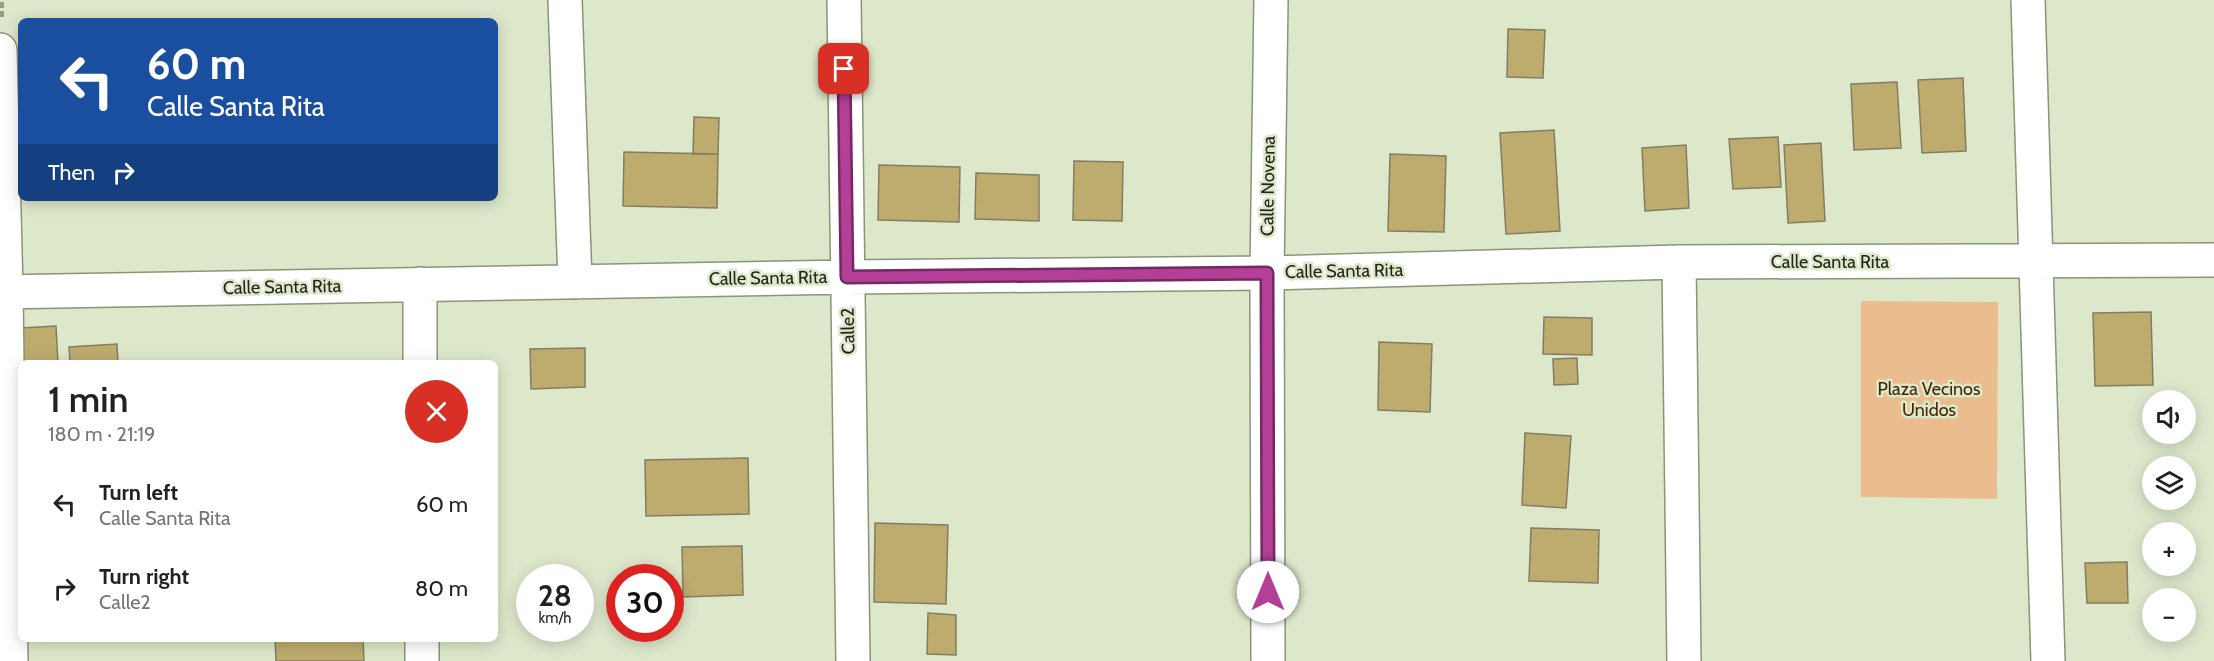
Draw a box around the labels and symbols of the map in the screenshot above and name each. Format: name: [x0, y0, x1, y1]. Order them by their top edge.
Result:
pin: [818, 43, 869, 94]
street label: Calle Novena: [1256, 135, 1280, 236]
street label: Calle Santa Rita: [1771, 251, 1890, 273]
street label: Calle Santa Rita: [1285, 259, 1404, 283]
street label: Calle Santa Rita: [709, 266, 828, 290]
street label: Calle Santa Rita: [223, 275, 342, 299]
street label: Calle2: [837, 308, 859, 354]
park label: Plaza Vecinos Unidos: [1878, 378, 1980, 421]
position arrow: [1236, 560, 1300, 624]
speed limit sign: 30: [606, 564, 684, 642]

